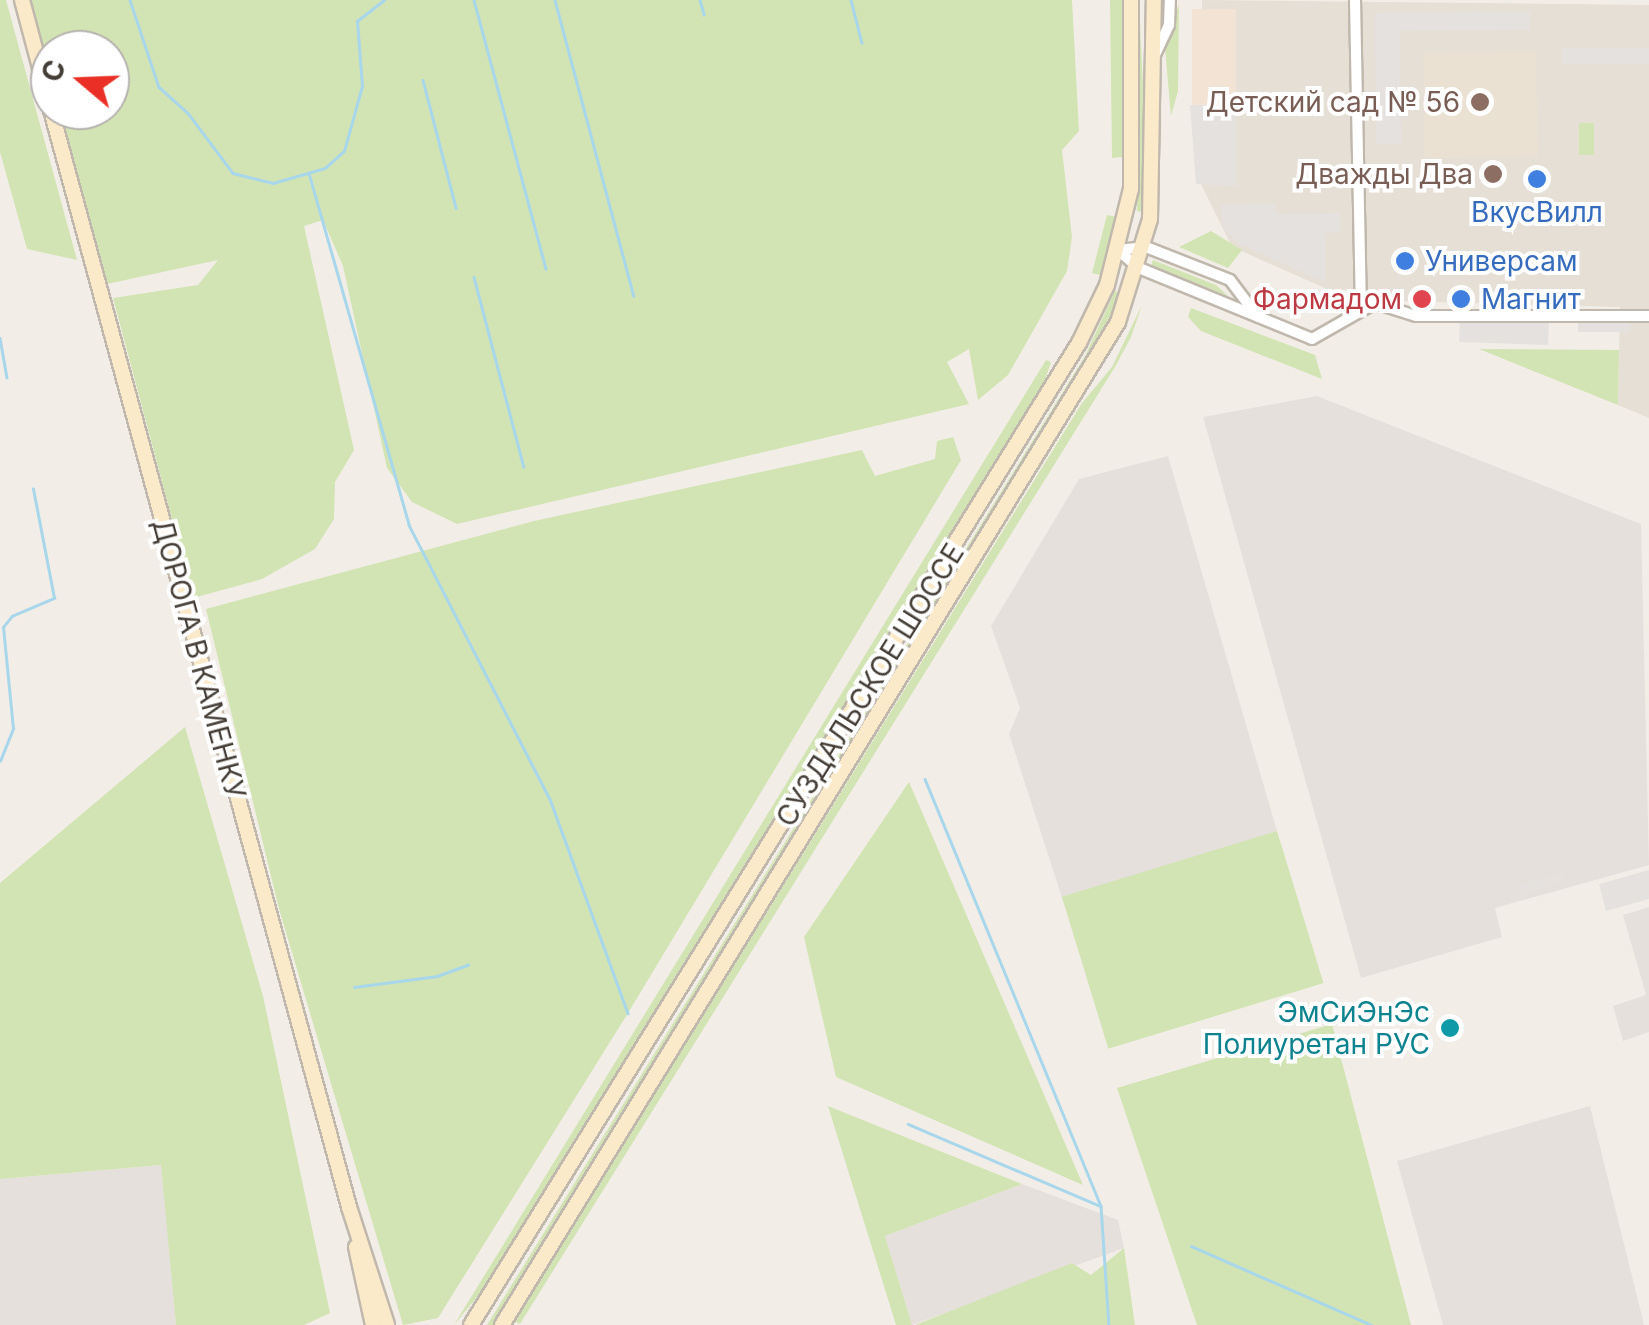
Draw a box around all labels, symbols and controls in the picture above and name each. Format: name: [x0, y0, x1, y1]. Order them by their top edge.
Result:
north arrow: [30, 30, 130, 130]
text: С: [34, 56, 73, 86]
place label: Детский сад № 56: [1206, 85, 1460, 119]
marker: Детский сад № 56: [1469, 91, 1491, 113]
place label: Дважды Два: [1295, 157, 1473, 191]
marker: Дважды Два: [1482, 163, 1504, 185]
marker: ВкусВилл: [1526, 168, 1548, 190]
place label: ВкусВилл: [1471, 195, 1603, 229]
place label: Универсам: [1425, 244, 1577, 278]
marker: Универсам: [1394, 250, 1416, 272]
place label: Фармадом: [1253, 282, 1402, 316]
place label: Магнит: [1481, 282, 1581, 316]
marker: Фармадом: [1411, 288, 1433, 310]
marker: Магнит: [1450, 288, 1472, 310]
street label: ДОРОГА В КАМЕНКУ: [145, 515, 253, 803]
street label: СУЗДАЛЬСКОЕ ШОССЕ: [769, 537, 971, 833]
place label: ЭмСиЭнЭс Полиуретан РУС: [1203, 995, 1430, 1061]
marker: ЭмСиЭнЭс Полиуретан РУС: [1439, 1017, 1461, 1039]

